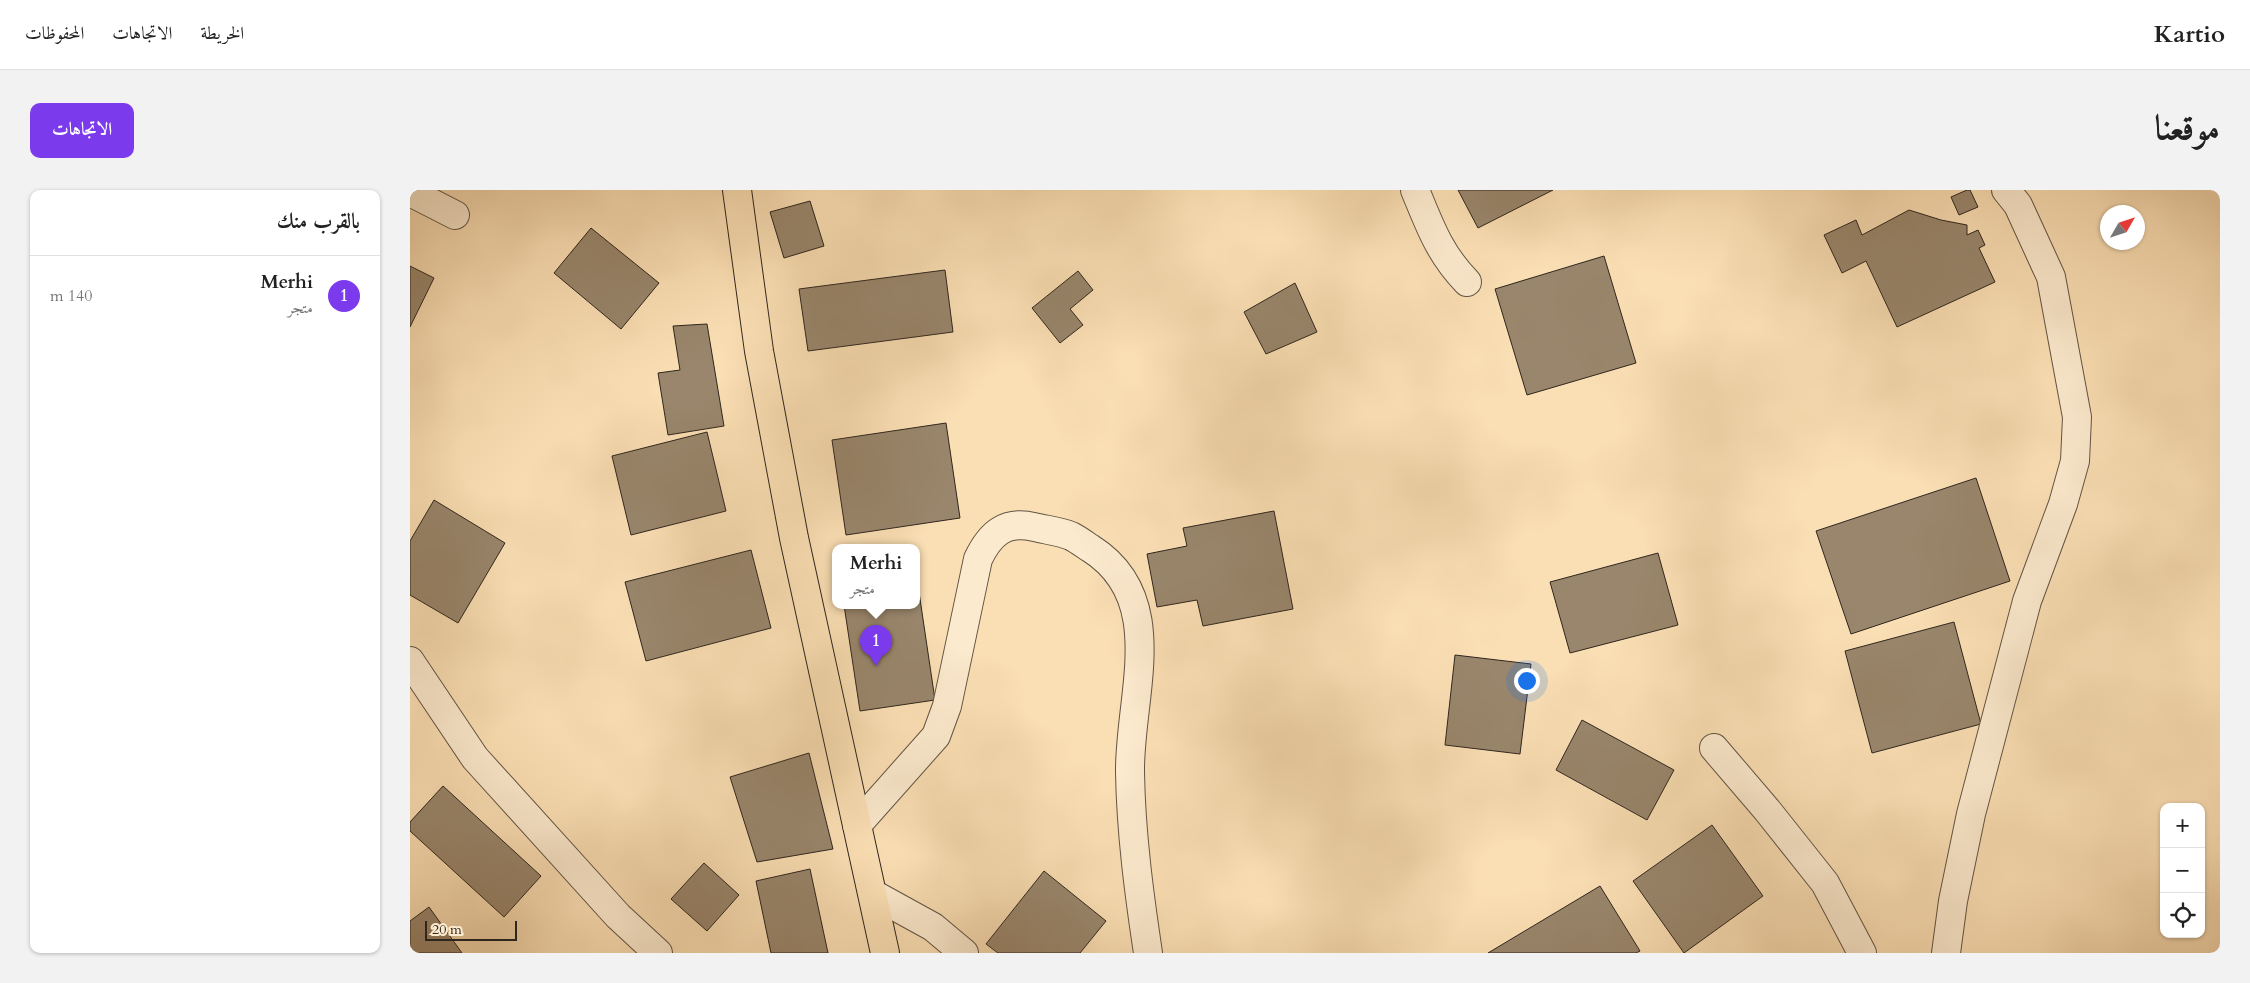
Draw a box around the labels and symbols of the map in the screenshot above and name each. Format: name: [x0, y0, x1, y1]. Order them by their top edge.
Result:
north arrow: [2100, 205, 2145, 250]
pin: 1: [860, 625, 892, 666]
your location: [1514, 668, 1540, 694]
scale bar: [425, 918, 518, 941]

